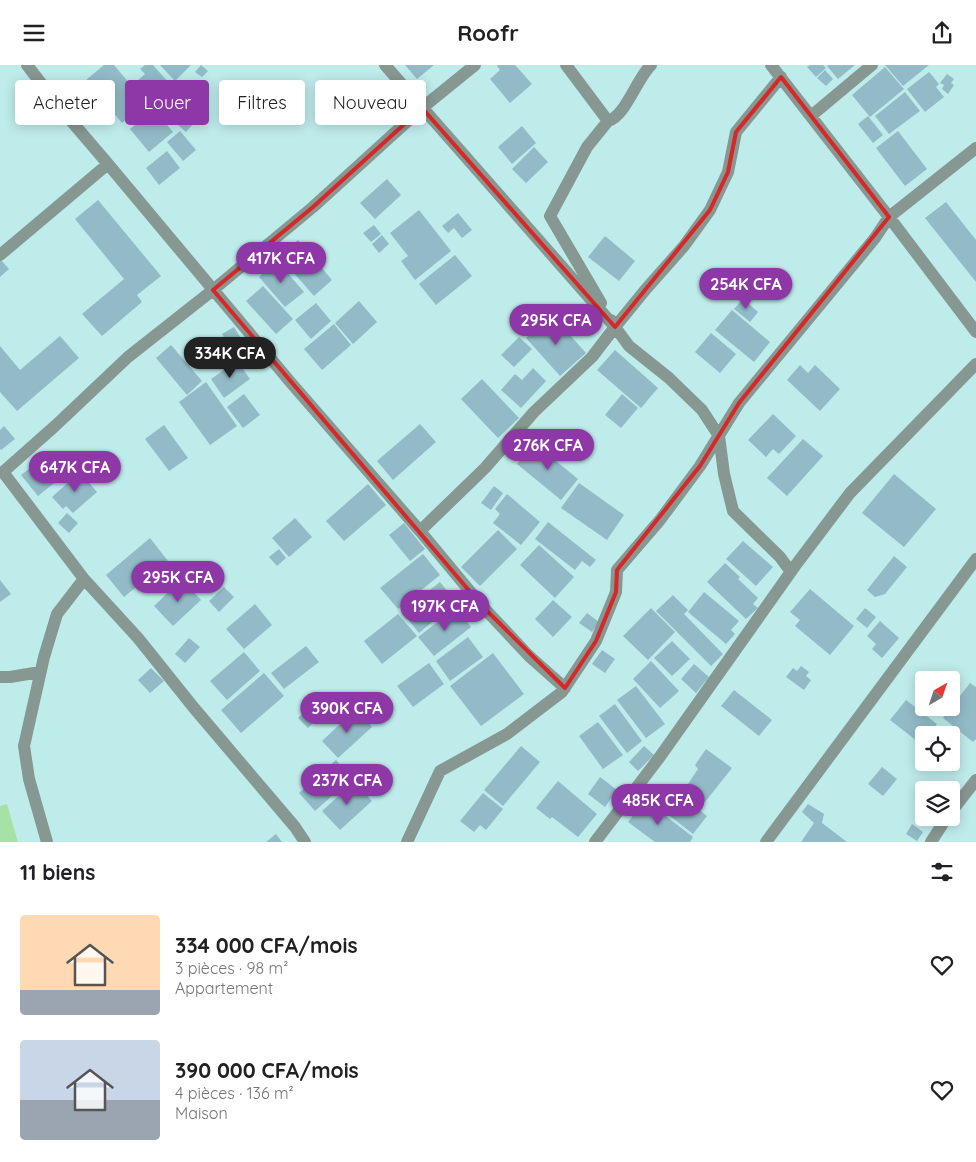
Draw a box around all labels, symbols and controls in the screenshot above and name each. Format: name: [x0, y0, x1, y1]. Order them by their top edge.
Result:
icon: menu: [20, 19, 48, 47]
text: Roofr: [457, 19, 519, 47]
icon: share: [928, 19, 956, 47]
chip: Acheter: [15, 80, 115, 125]
chip: Louer: [125, 80, 209, 125]
chip: Filtres: [219, 80, 305, 125]
chip: Nouveau: [315, 80, 426, 125]
pin: 417K CFA: [229, 241, 333, 284]
text: 417K CFA: [247, 248, 315, 268]
pin: 254K CFA: [694, 267, 798, 310]
text: 254K CFA: [710, 274, 782, 294]
pin: 295K CFA: [504, 303, 608, 346]
text: 295K CFA: [520, 310, 592, 330]
pin: 334K CFA: [178, 337, 282, 379]
text: 334K CFA: [195, 343, 265, 363]
pin: 276K CFA: [496, 429, 600, 471]
text: 276K CFA: [513, 435, 583, 455]
pin: 647K CFA: [23, 451, 127, 493]
text: 647K CFA: [40, 457, 110, 477]
pin: 295K CFA: [126, 561, 230, 603]
text: 295K CFA: [142, 567, 214, 587]
pin: 197K CFA: [393, 589, 497, 632]
text: 197K CFA: [411, 596, 479, 616]
north arrow: [915, 671, 960, 716]
map controls: [915, 671, 960, 826]
pin: 390K CFA: [295, 691, 399, 734]
text: 390K CFA: [311, 698, 383, 718]
button: locate: [915, 726, 960, 771]
pin: 237K CFA: [295, 763, 399, 806]
text: 237K CFA: [312, 770, 382, 790]
button: layers: [915, 781, 960, 826]
pin: 485K CFA: [606, 783, 710, 826]
text: 485K CFA: [622, 790, 694, 810]
icon: filters: [928, 858, 956, 886]
text: 11 biens: [20, 859, 95, 885]
text: 334 000 CFA/mois: [175, 932, 358, 958]
icon: home: [60, 935, 120, 995]
icon: heart: [928, 951, 956, 979]
text: 3 pièces · 98 m²: [175, 958, 288, 978]
text: Appartement: [175, 978, 273, 998]
text: 390 000 CFA/mois: [175, 1057, 359, 1083]
icon: home: [60, 1060, 120, 1120]
icon: heart: [928, 1076, 956, 1104]
text: 4 pièces · 136 m²: [175, 1083, 294, 1103]
text: Maison: [175, 1103, 228, 1123]

